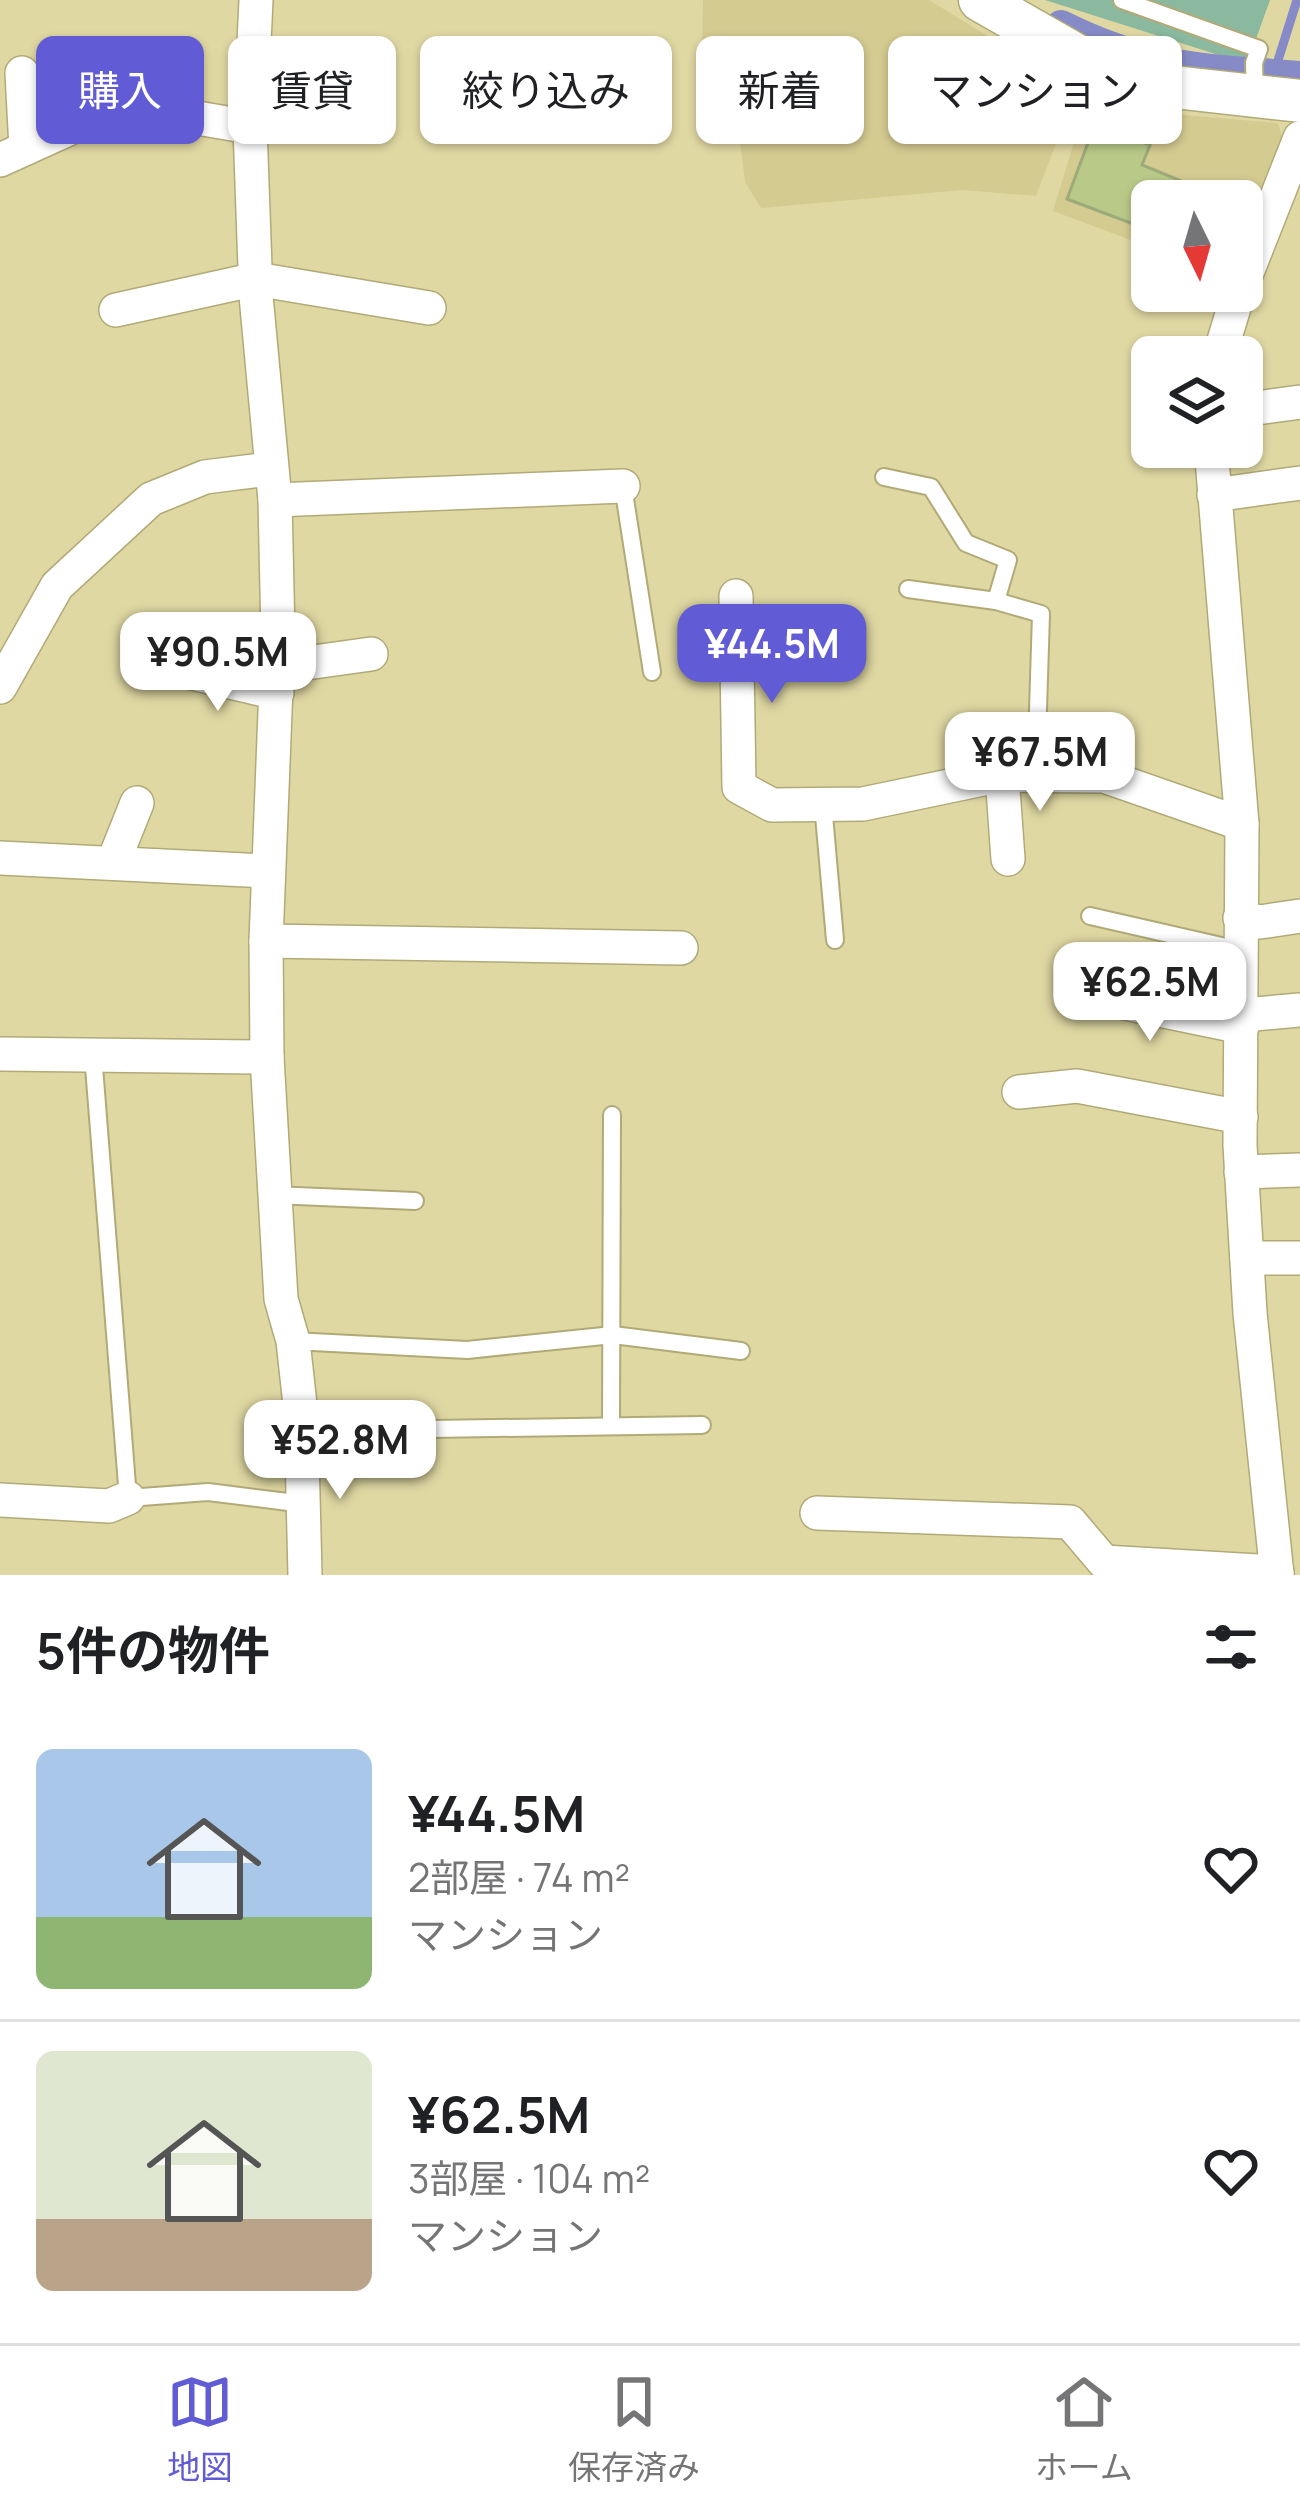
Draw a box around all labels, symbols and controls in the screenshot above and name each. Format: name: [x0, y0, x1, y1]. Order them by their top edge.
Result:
chip: 購入: [36, 36, 204, 144]
chip: 賃貸: [228, 36, 396, 144]
chip: 絞り込み: [420, 36, 672, 144]
chip: 新着: [696, 36, 864, 144]
chip: マンション: [888, 36, 1182, 144]
north arrow: [1131, 180, 1263, 312]
map controls: [1131, 180, 1263, 468]
button: layers: [1131, 336, 1263, 468]
pin: ¥44.5M: [674, 604, 870, 706]
pin: ¥90.5M: [120, 612, 316, 714]
text: ¥44.5M: [704, 616, 840, 670]
text: ¥90.5M: [147, 624, 289, 678]
pin: ¥67.5M: [942, 712, 1138, 814]
text: ¥67.5M: [972, 724, 1108, 778]
pin: ¥62.5M: [1052, 942, 1248, 1044]
text: ¥62.5M: [1080, 954, 1220, 1008]
pin: ¥52.8M: [242, 1400, 438, 1502]
text: ¥52.8M: [271, 1412, 409, 1466]
icon: filters: [1198, 1614, 1264, 1680]
text: 5件の物件: [36, 1615, 270, 1684]
text: ¥44.5M: [408, 1778, 585, 1847]
icon: home: [132, 1797, 276, 1941]
icon: heart: [1198, 1836, 1264, 1902]
text: 2部屋 · 74 m²: [408, 1850, 630, 1904]
text: マンション: [408, 1907, 603, 1961]
text: ¥62.5M: [408, 2079, 590, 2148]
icon: home: [132, 2099, 276, 2243]
icon: heart: [1198, 2138, 1264, 2204]
text: 3部屋 · 104 m²: [408, 2151, 650, 2205]
text: マンション: [408, 2208, 603, 2262]
tab: 地図: [167, 2369, 233, 2489]
tab: 保存済み: [568, 2369, 700, 2489]
tab: ホーム: [1035, 2369, 1133, 2489]

